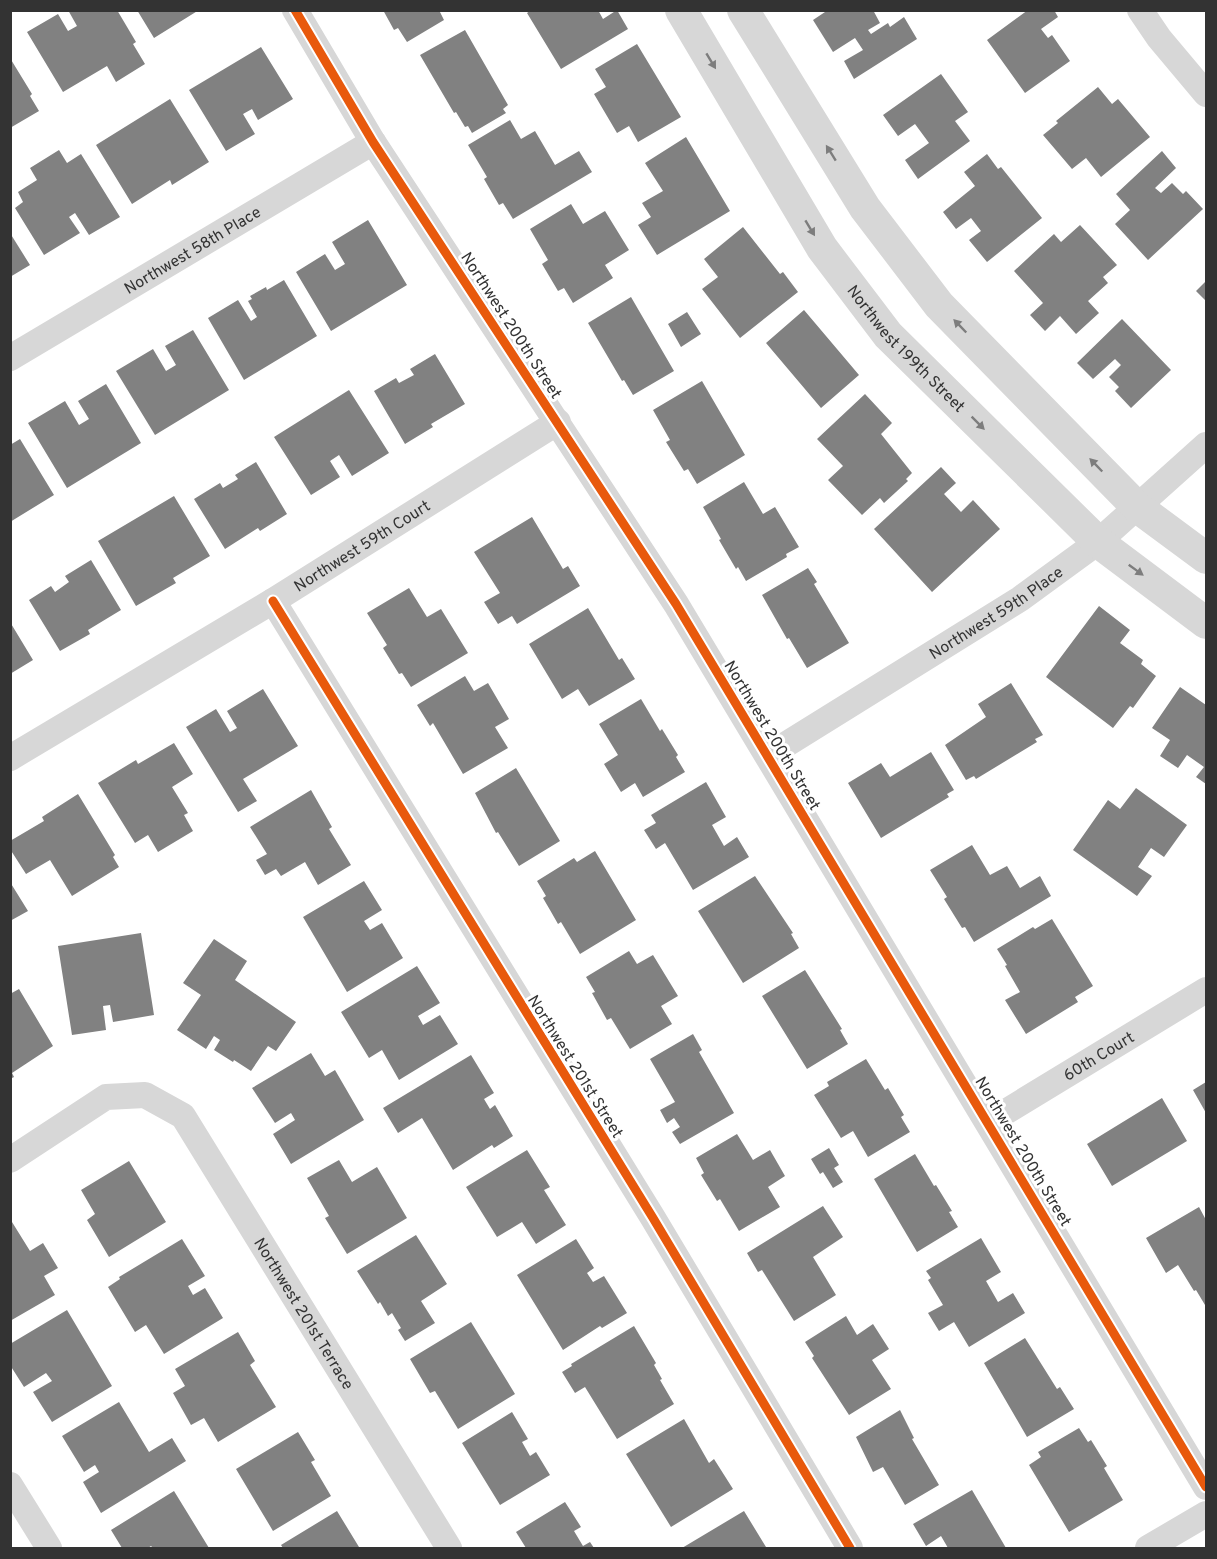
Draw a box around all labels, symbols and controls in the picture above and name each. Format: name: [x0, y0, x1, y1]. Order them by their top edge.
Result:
one-way arrow: [705, 53, 716, 69]
one-way arrow: [826, 145, 837, 161]
street label: Northwest 58th Place: [121, 203, 265, 300]
one-way arrow: [805, 220, 816, 236]
street label: Northwest 200th Street: [455, 249, 565, 403]
street label: Northwest 199th Street: [842, 282, 968, 417]
one-way arrow: [953, 320, 967, 334]
one-way arrow: [970, 416, 984, 430]
one-way arrow: [1090, 459, 1104, 473]
street label: Northwest 59th Court: [291, 497, 435, 597]
street label: Northwest 59th Place: [926, 563, 1068, 665]
one-way arrow: [1127, 564, 1143, 576]
street label: Northwest 200th Street: [719, 658, 824, 814]
street label: Northwest 201st Street: [522, 992, 627, 1142]
street label: 60th Court: [1060, 1028, 1139, 1086]
street label: Northwest 200th Street: [970, 1074, 1075, 1230]
street label: Northwest 201st Terrace: [248, 1235, 357, 1394]

